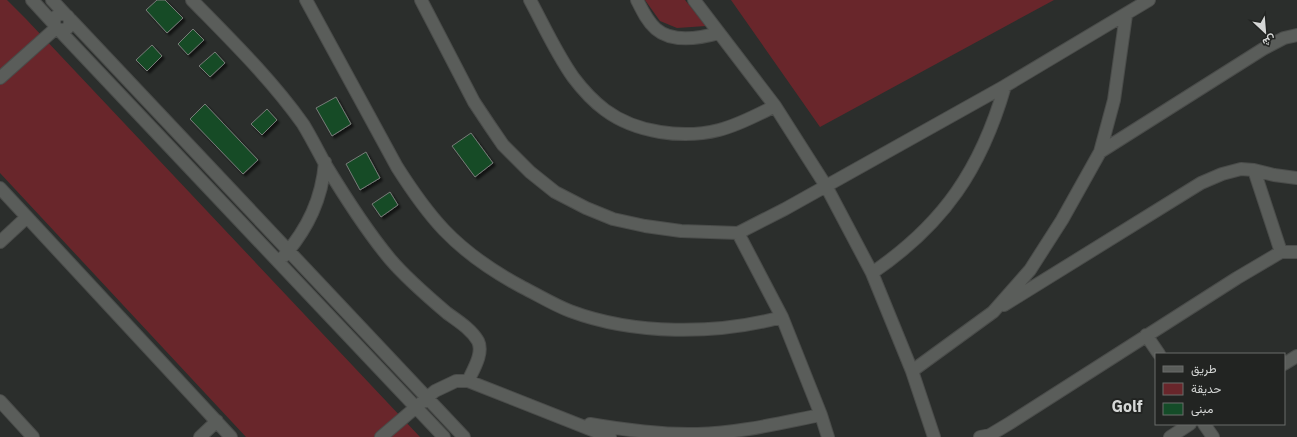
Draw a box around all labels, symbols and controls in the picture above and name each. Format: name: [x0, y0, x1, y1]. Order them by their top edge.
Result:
north arrow: [1245, 12, 1285, 52]
text: ش: [1260, 32, 1278, 50]
legend: [1155, 353, 1285, 425]
text: طريق: [1191, 361, 1217, 377]
text: حديقة: [1191, 381, 1221, 396]
district label: Golf: [1111, 396, 1143, 416]
text: مبنى: [1191, 401, 1213, 417]

